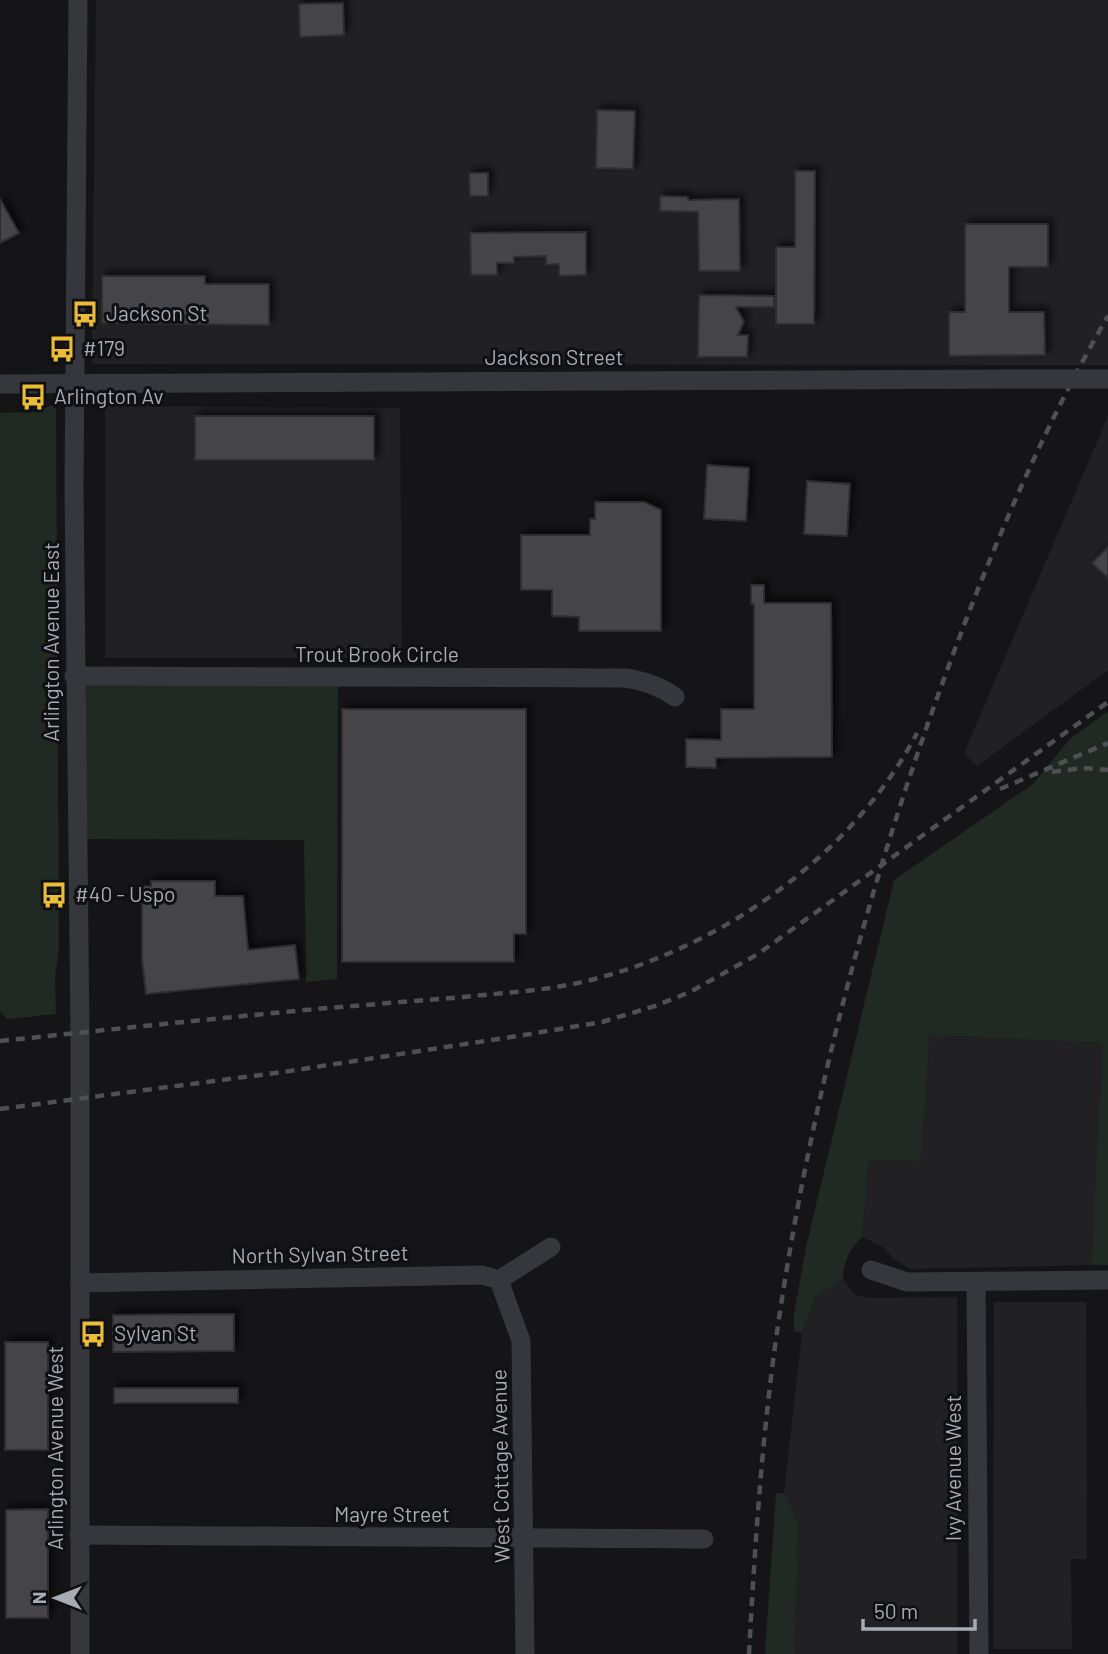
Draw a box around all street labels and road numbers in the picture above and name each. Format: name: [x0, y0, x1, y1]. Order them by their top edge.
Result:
street label: Jackson Street: [485, 344, 623, 369]
street label: Arlington Avenue East: [38, 542, 63, 742]
street label: Trout Brook Circle: [295, 641, 459, 666]
street label: North Sylvan Street: [231, 1239, 409, 1268]
street label: Arlington Avenue West: [42, 1346, 67, 1550]
street label: West Cottage Avenue: [485, 1369, 514, 1563]
street label: Ivy Avenue West: [940, 1395, 965, 1541]
street label: Mayre Street: [334, 1501, 450, 1526]

